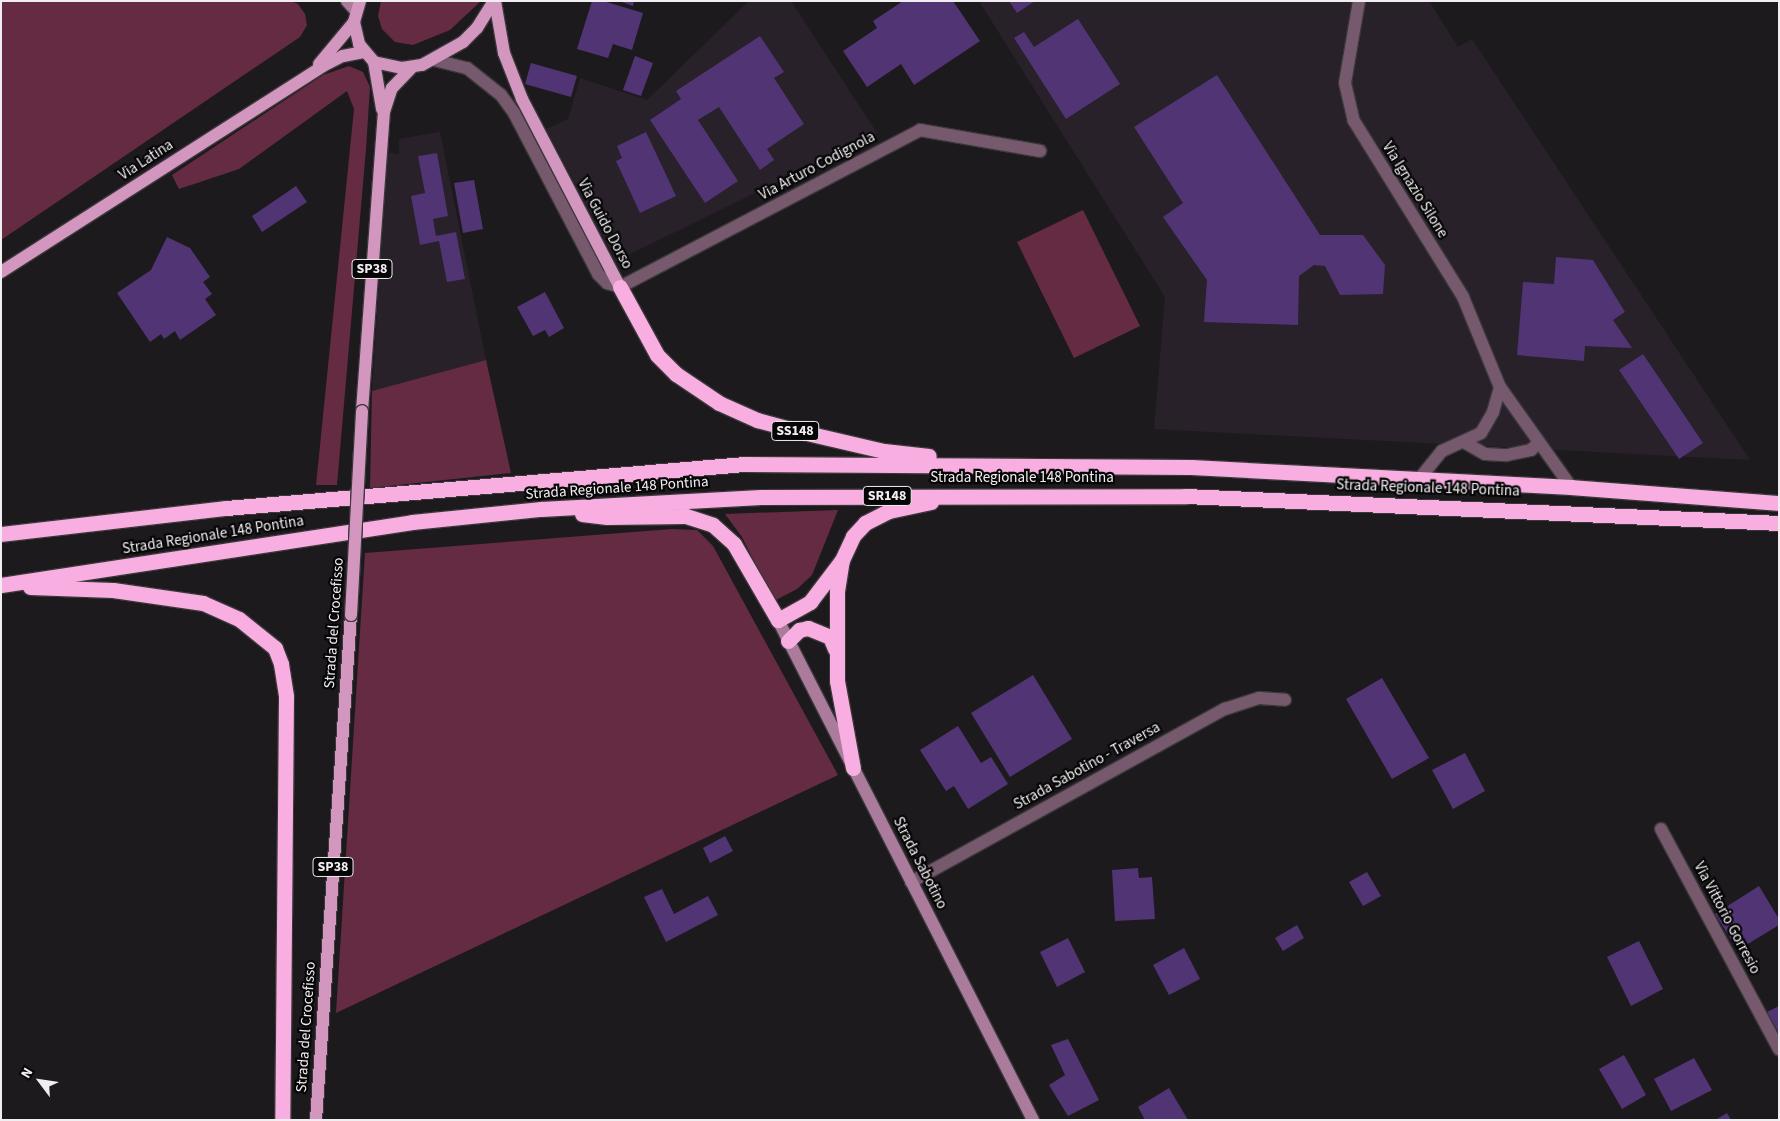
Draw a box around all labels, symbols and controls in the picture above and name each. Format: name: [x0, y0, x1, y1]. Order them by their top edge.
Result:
street label: Via Arturo Codignola: [756, 128, 878, 204]
street label: Via Latina: [115, 136, 177, 184]
street label: Via Ignazio Silone: [1378, 139, 1452, 241]
street label: Via Guido Dorso: [574, 176, 636, 272]
road number: SP38: [351, 258, 393, 280]
road number: SS148: [771, 420, 819, 442]
street label: Strada Regionale 148 Pontina: [930, 469, 1114, 487]
street label: Strada Regionale 148 Pontina: [525, 473, 709, 503]
street label: Strada Regionale 148 Pontina: [1336, 476, 1520, 500]
road number: SR148: [862, 484, 912, 508]
street label: Strada Regionale 148 Pontina: [121, 512, 305, 558]
street label: Strada del Crocefisso: [320, 557, 348, 689]
street label: Strada Sabotino - Traversa: [1011, 718, 1163, 814]
street label: Strada Sabotino: [889, 814, 951, 912]
road number: SP38: [312, 856, 354, 879]
street label: Via Vittorio Gorresio: [1690, 859, 1764, 977]
street label: Strada del Crocefisso: [292, 961, 320, 1093]
north arrow: [15, 1056, 65, 1106]
text: N: [16, 1064, 38, 1082]

